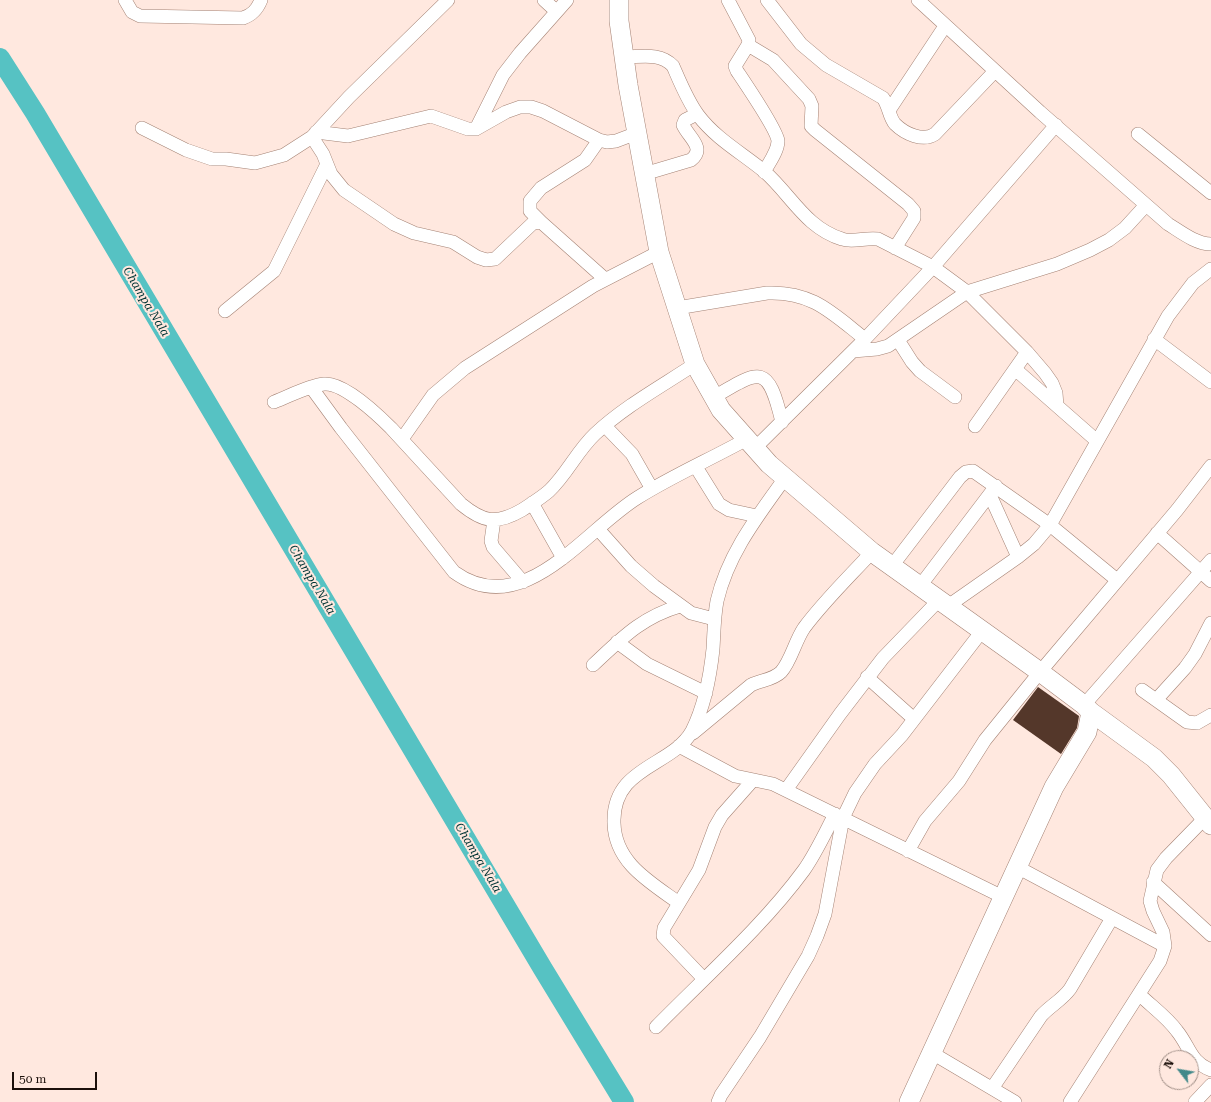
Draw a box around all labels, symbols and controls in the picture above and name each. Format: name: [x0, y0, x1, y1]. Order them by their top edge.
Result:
water label: Champa Nala: [120, 265, 172, 339]
water label: Champa Nala: [286, 543, 338, 617]
water label: Champa Nala: [452, 821, 504, 895]
north arrow: [1159, 1050, 1199, 1090]
text: N: [1161, 1057, 1177, 1071]
scale bar: [14, 1064, 99, 1090]
text: 50 m: [19, 1072, 46, 1086]

